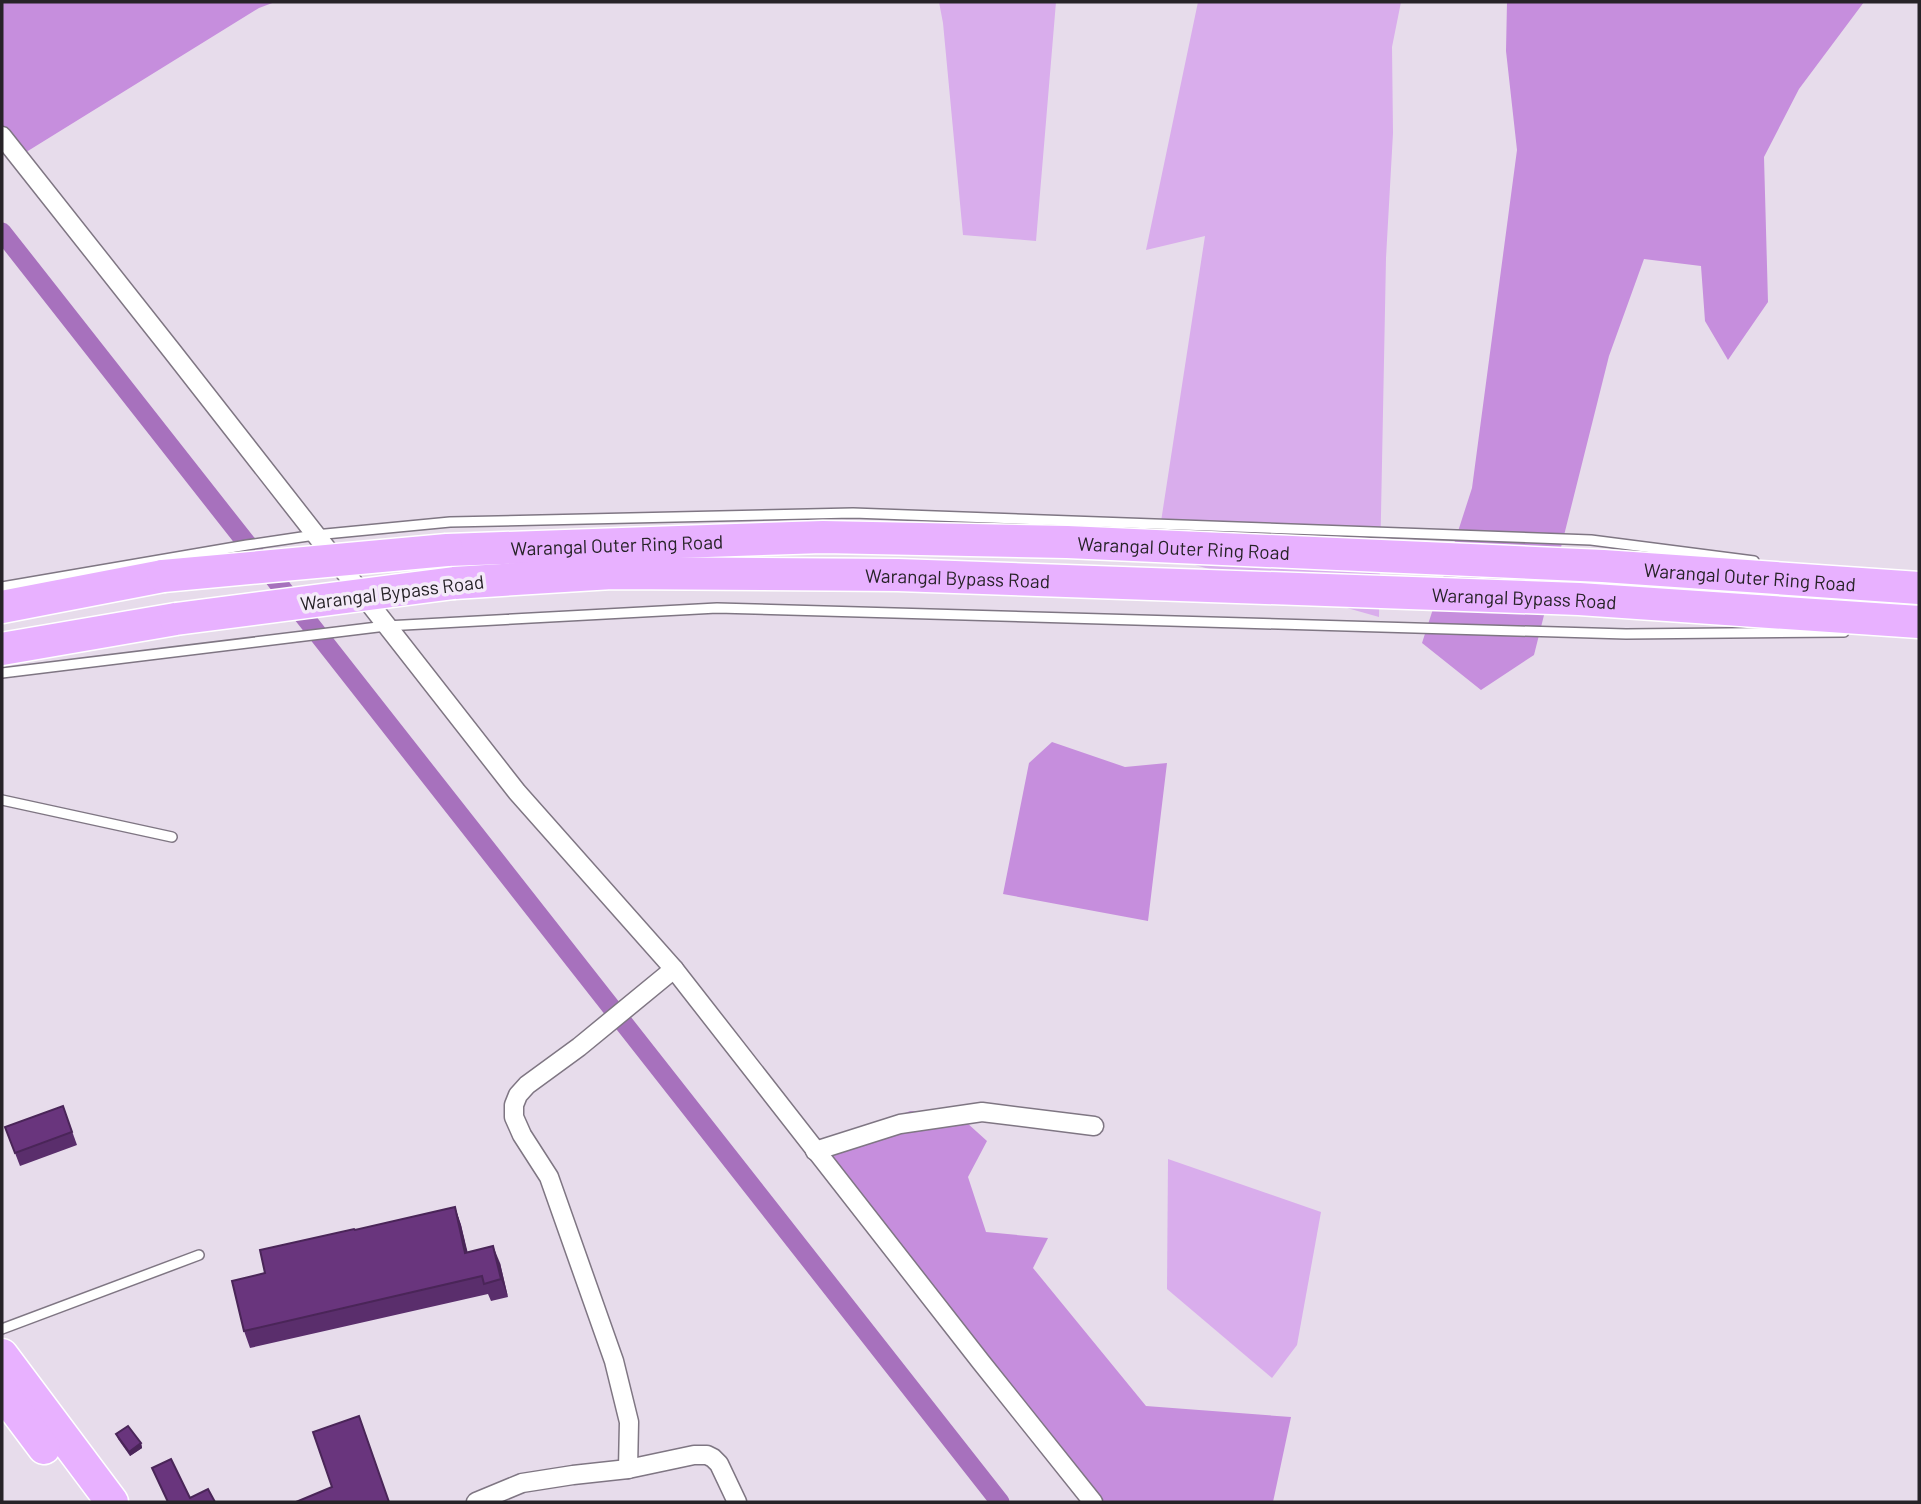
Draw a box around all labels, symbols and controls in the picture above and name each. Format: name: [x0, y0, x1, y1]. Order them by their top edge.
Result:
street label: Warangal Outer Ring Road: [510, 529, 724, 559]
street label: Warangal Outer Ring Road: [1077, 531, 1290, 563]
street label: Warangal Outer Ring Road: [1643, 557, 1857, 595]
street label: Warangal Bypass Road: [865, 563, 1051, 592]
street label: Warangal Bypass Road: [299, 569, 485, 615]
street label: Warangal Bypass Road: [1431, 582, 1617, 613]

